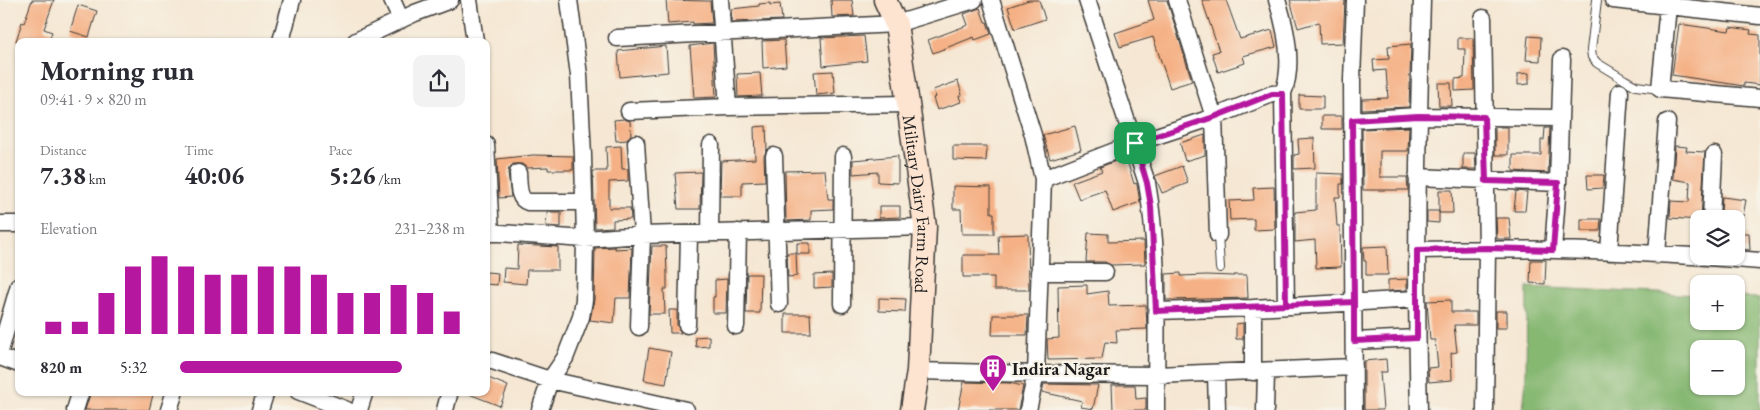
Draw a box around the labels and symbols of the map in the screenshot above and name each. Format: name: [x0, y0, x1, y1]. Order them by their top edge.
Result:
street label: Military Dairy Farm Road: [898, 113, 937, 295]
pin: [1114, 122, 1156, 164]
building icon: Indira Nagar: [978, 353, 1008, 392]
place label: Indira Nagar: [1012, 357, 1111, 380]

